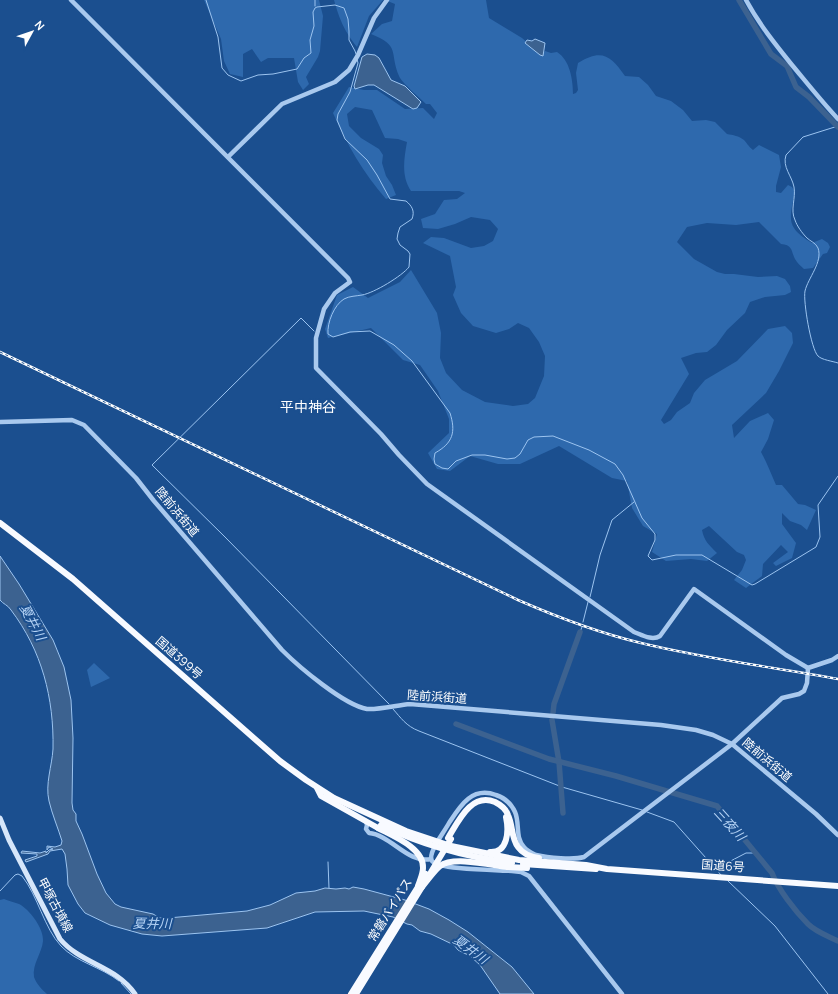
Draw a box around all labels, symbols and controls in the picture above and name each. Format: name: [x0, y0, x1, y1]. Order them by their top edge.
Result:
north arrow: [12, 12, 52, 52]
text: N: [32, 17, 48, 33]
district label: 平中神谷: [280, 397, 336, 416]
street label: 陸前浜街道: [152, 483, 203, 540]
water label: 夏井川: [16, 601, 51, 645]
street label: 国道399号: [152, 632, 207, 683]
street label: 陸前浜街道: [407, 686, 468, 707]
street label: 陸前浜街道: [739, 734, 796, 785]
water label: 三夜川: [710, 803, 751, 846]
street label: 国道6号: [701, 856, 745, 875]
street label: 甲塚古墳線: [34, 874, 77, 935]
street label: 常磐バイパス: [363, 875, 416, 945]
water label: 夏井川: [132, 914, 174, 932]
water label: 夏井川: [450, 930, 494, 969]

